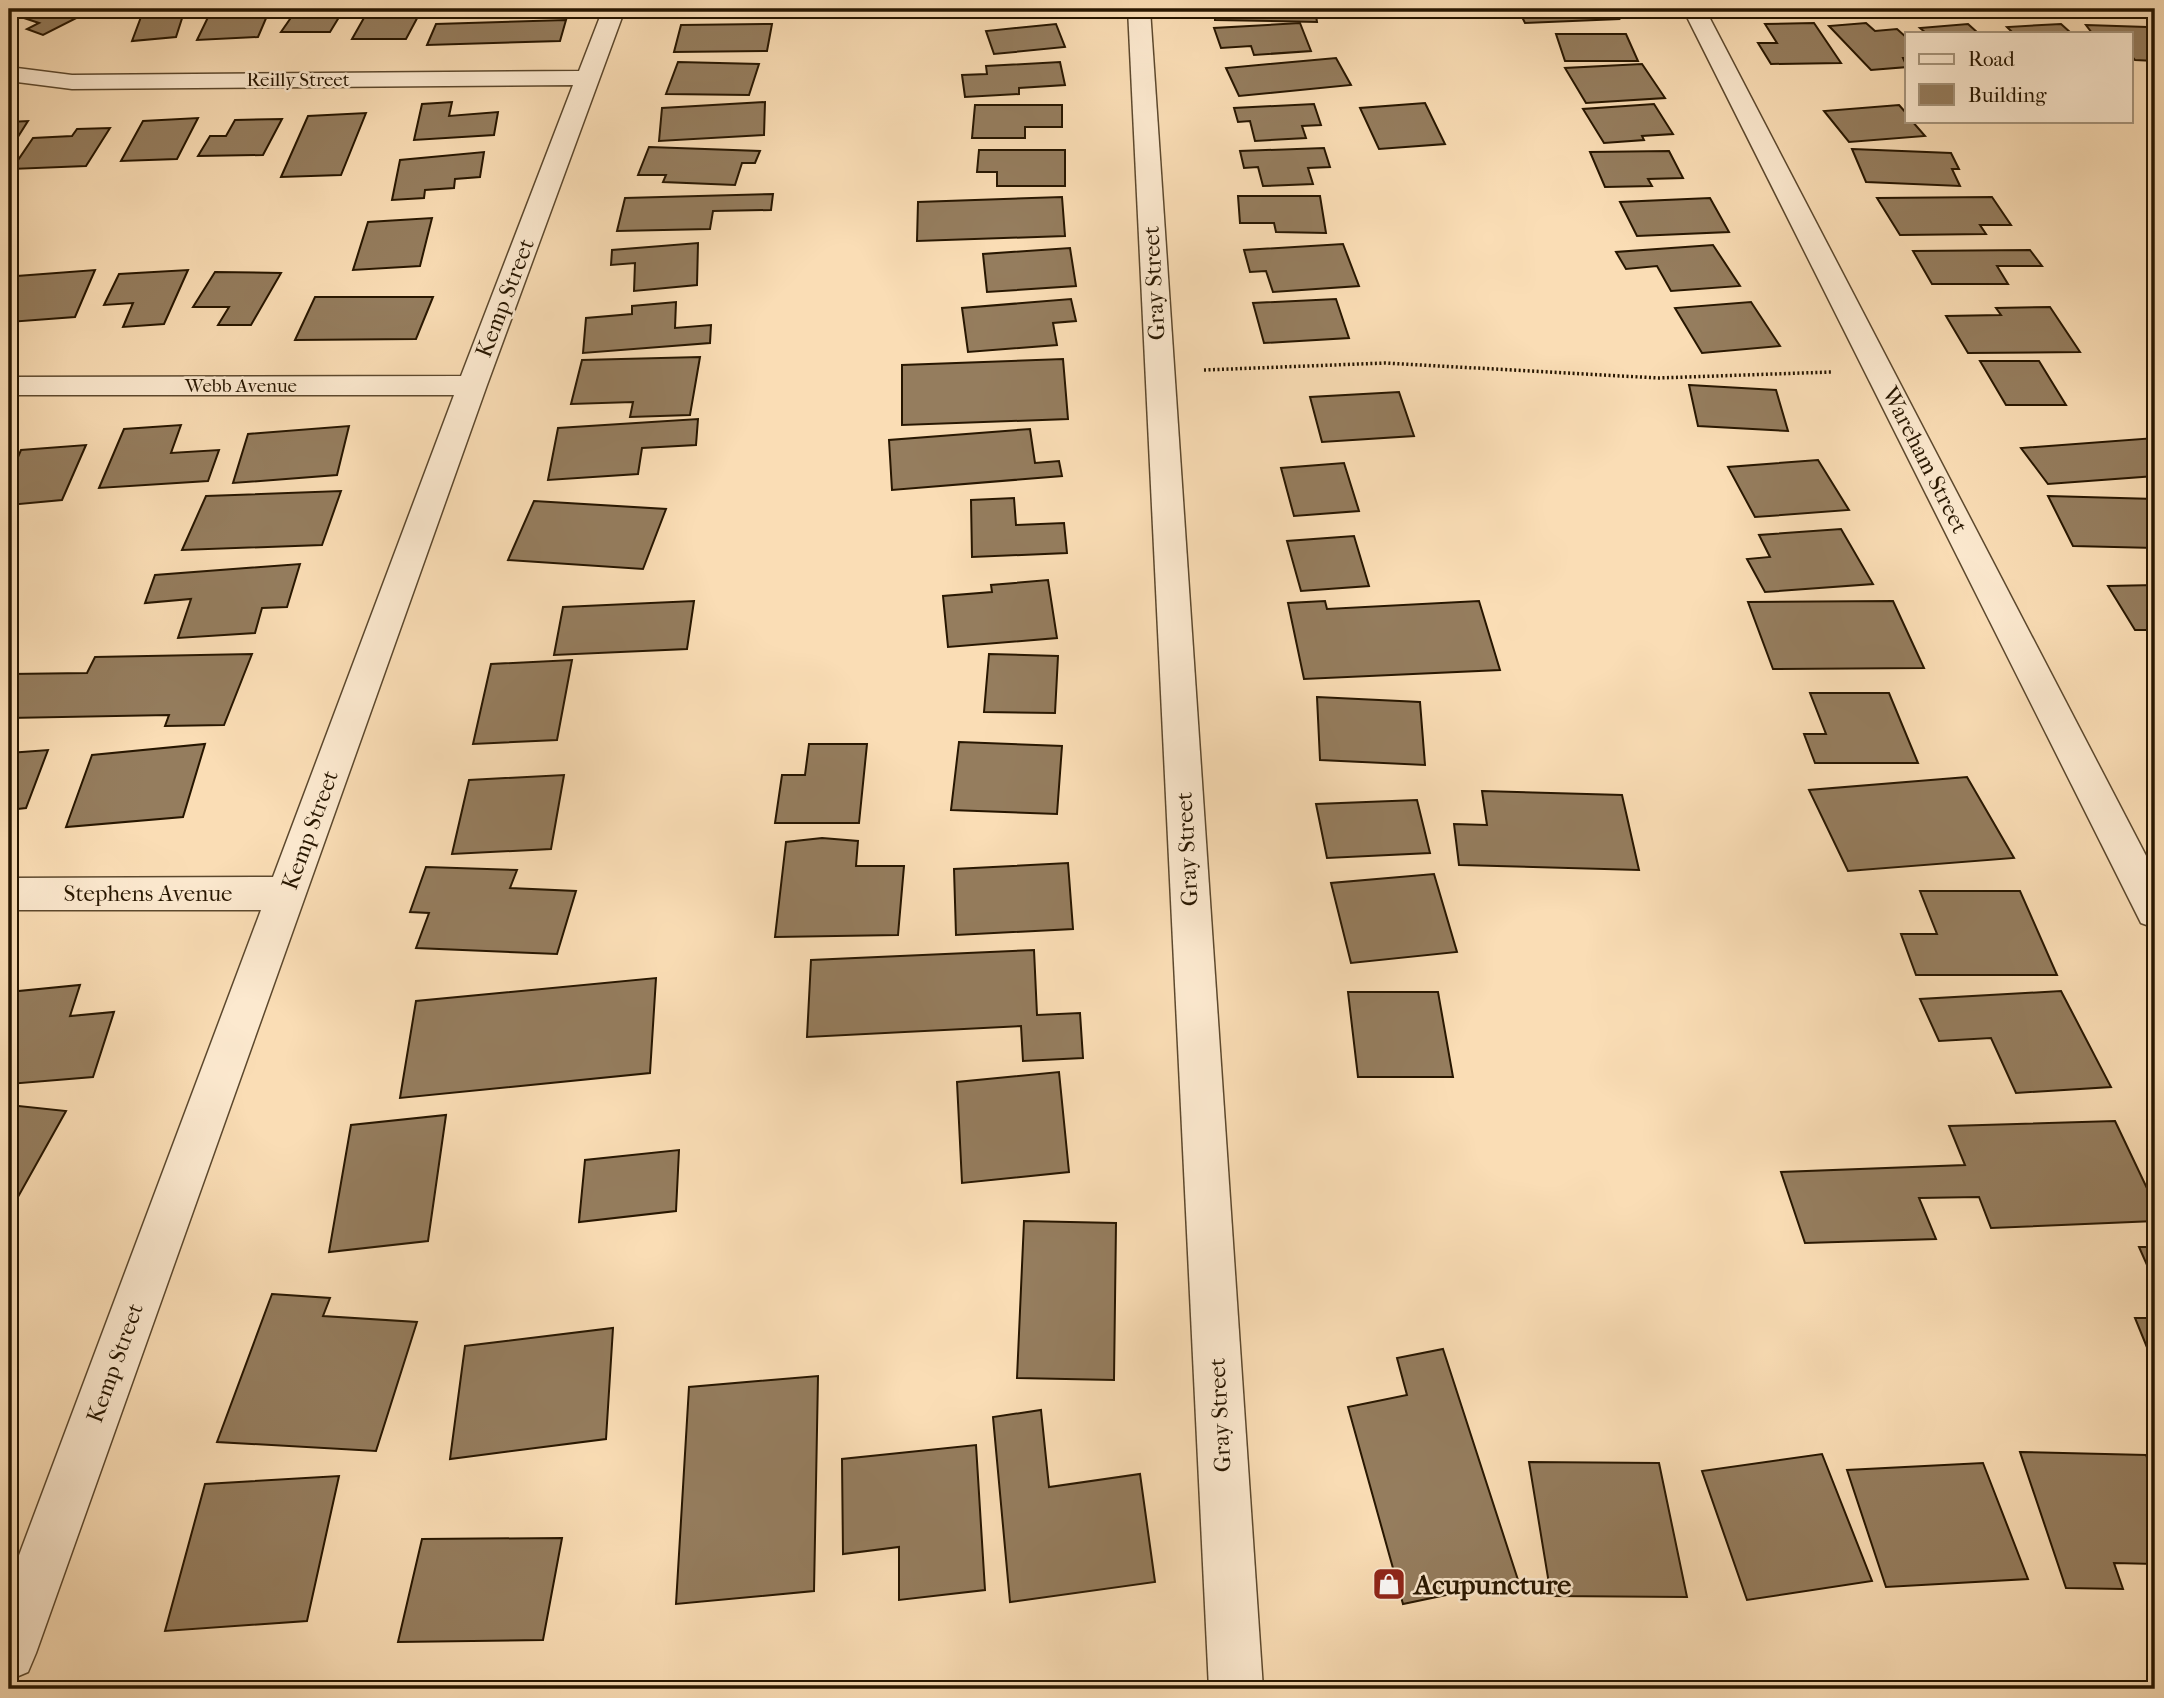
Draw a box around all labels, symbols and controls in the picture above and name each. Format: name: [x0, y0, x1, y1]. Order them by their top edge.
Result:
legend: [1905, 32, 2132, 122]
text: Road: [1968, 47, 2015, 71]
street label: Reilly Street: [246, 69, 350, 91]
text: Building: [1968, 83, 2047, 107]
street label: Gray Street: [1138, 225, 1170, 341]
street label: Kemp Street: [470, 235, 540, 361]
street label: Webb Avenue: [184, 375, 297, 397]
street label: Wareham Street: [1876, 381, 1974, 538]
street label: Kemp Street: [276, 767, 344, 893]
street label: Gray Street: [1171, 791, 1203, 907]
street label: Stephens Avenue: [64, 880, 232, 907]
street label: Kemp Street: [81, 1300, 149, 1426]
street label: Gray Street: [1204, 1357, 1236, 1473]
shop icon: Acupuncture: [1370, 1565, 1408, 1603]
place label: Acupuncture: [1412, 1568, 1571, 1601]

